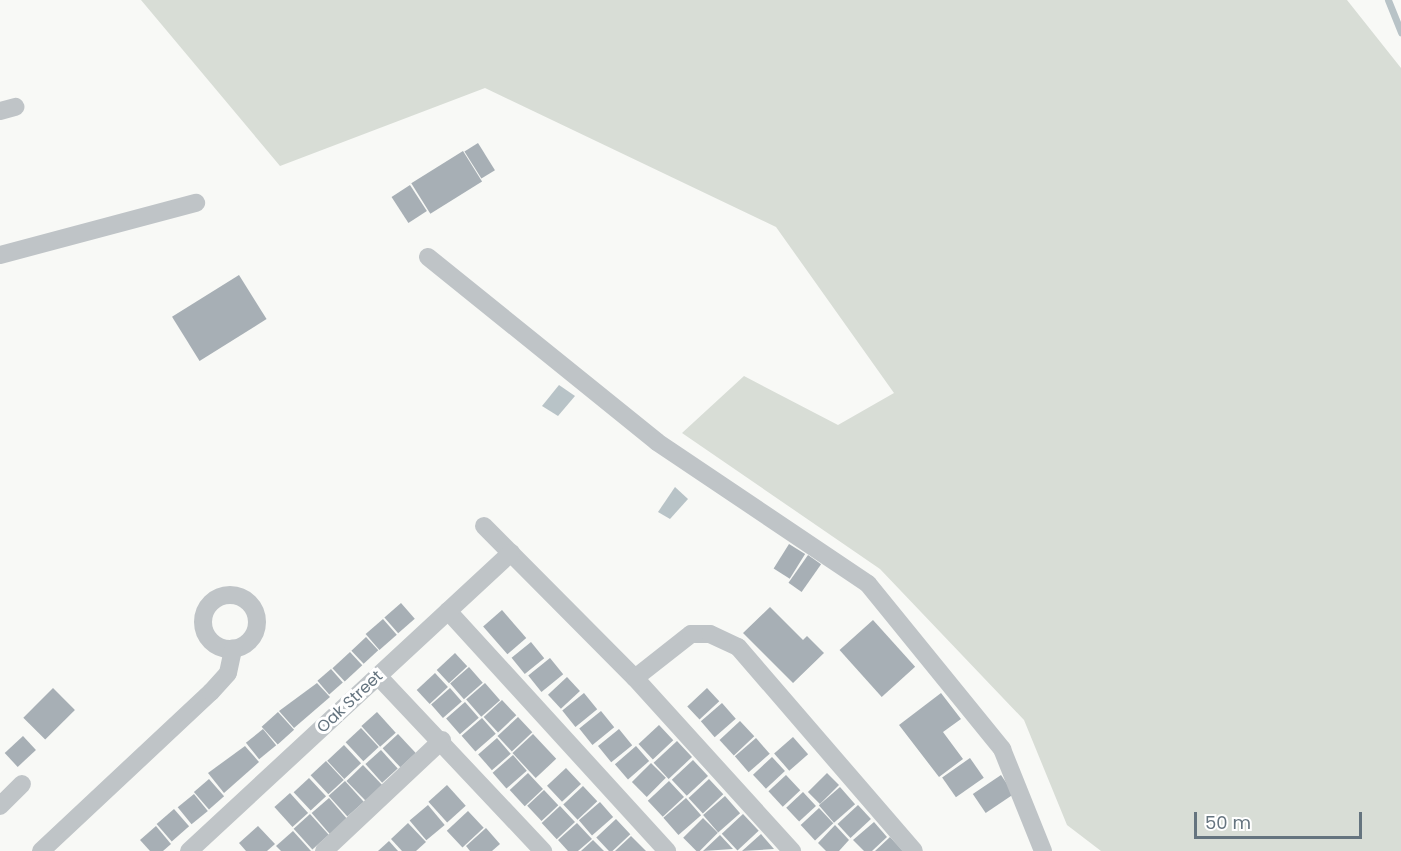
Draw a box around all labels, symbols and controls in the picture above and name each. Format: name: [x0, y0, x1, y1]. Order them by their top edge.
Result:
street label: Oak Street: [313, 667, 387, 737]
scale bar: [1197, 800, 1365, 838]
text: 50 m: [1205, 810, 1251, 835]

